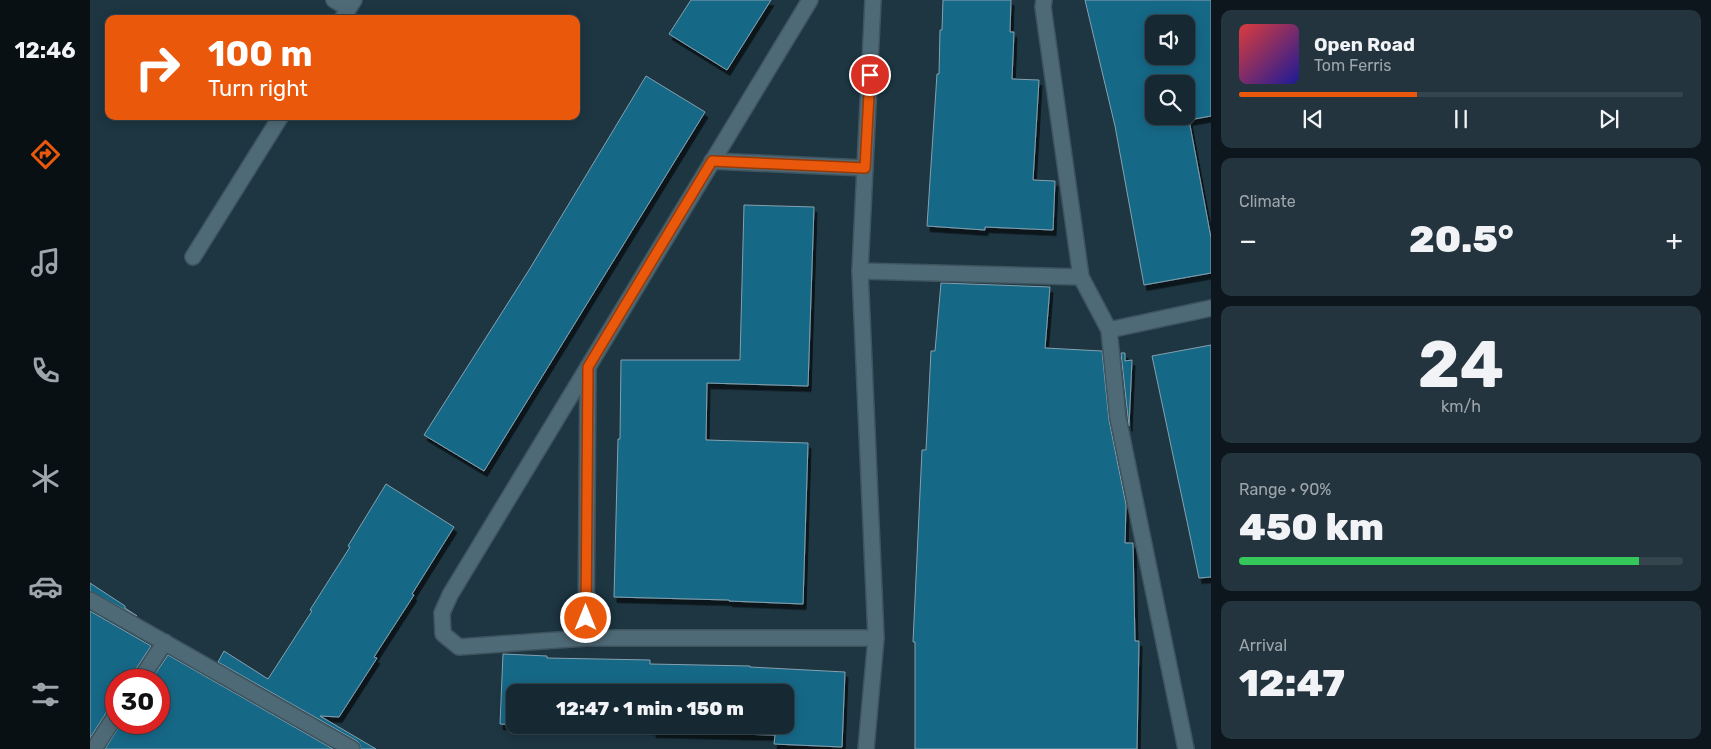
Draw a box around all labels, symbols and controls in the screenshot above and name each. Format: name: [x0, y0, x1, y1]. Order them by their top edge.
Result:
map controls: [1145, 15, 1195, 125]
button: sound: [1145, 15, 1195, 65]
text: 100 m: [208, 33, 313, 75]
text: Open Road: [1314, 33, 1415, 56]
icon: right: [125, 35, 190, 100]
text: 12:46: [14, 37, 76, 64]
pin: [849, 54, 891, 96]
text: Tom Ferris: [1314, 56, 1391, 75]
icon: arrive: [856, 61, 884, 89]
text: Turn right: [208, 75, 308, 102]
button: search: [1145, 75, 1195, 125]
icon: previous: [1299, 105, 1327, 133]
icon: pause: [1447, 105, 1475, 133]
icon: next: [1595, 105, 1623, 133]
icon: directions: [28, 137, 63, 172]
text: Climate: [1239, 192, 1296, 211]
text: 20.5°: [1409, 216, 1514, 262]
text: −: [1239, 224, 1257, 257]
text: +: [1666, 224, 1683, 257]
icon: music: [28, 245, 63, 280]
text: 24: [1418, 326, 1504, 403]
icon: phone: [28, 353, 63, 388]
text: km/h: [1441, 397, 1481, 416]
icon: climate: [28, 461, 63, 496]
text: Range · 90%: [1239, 480, 1331, 499]
text: 450 km: [1239, 504, 1384, 550]
icon: car: [28, 569, 63, 604]
position arrow: [559, 591, 611, 643]
text: Arrival: [1239, 636, 1287, 655]
text: 12:47: [1239, 660, 1345, 706]
speed limit sign: 30: [105, 669, 170, 734]
icon: filters: [28, 677, 63, 712]
text: 12:47 · 1 min · 150 m: [556, 697, 744, 720]

